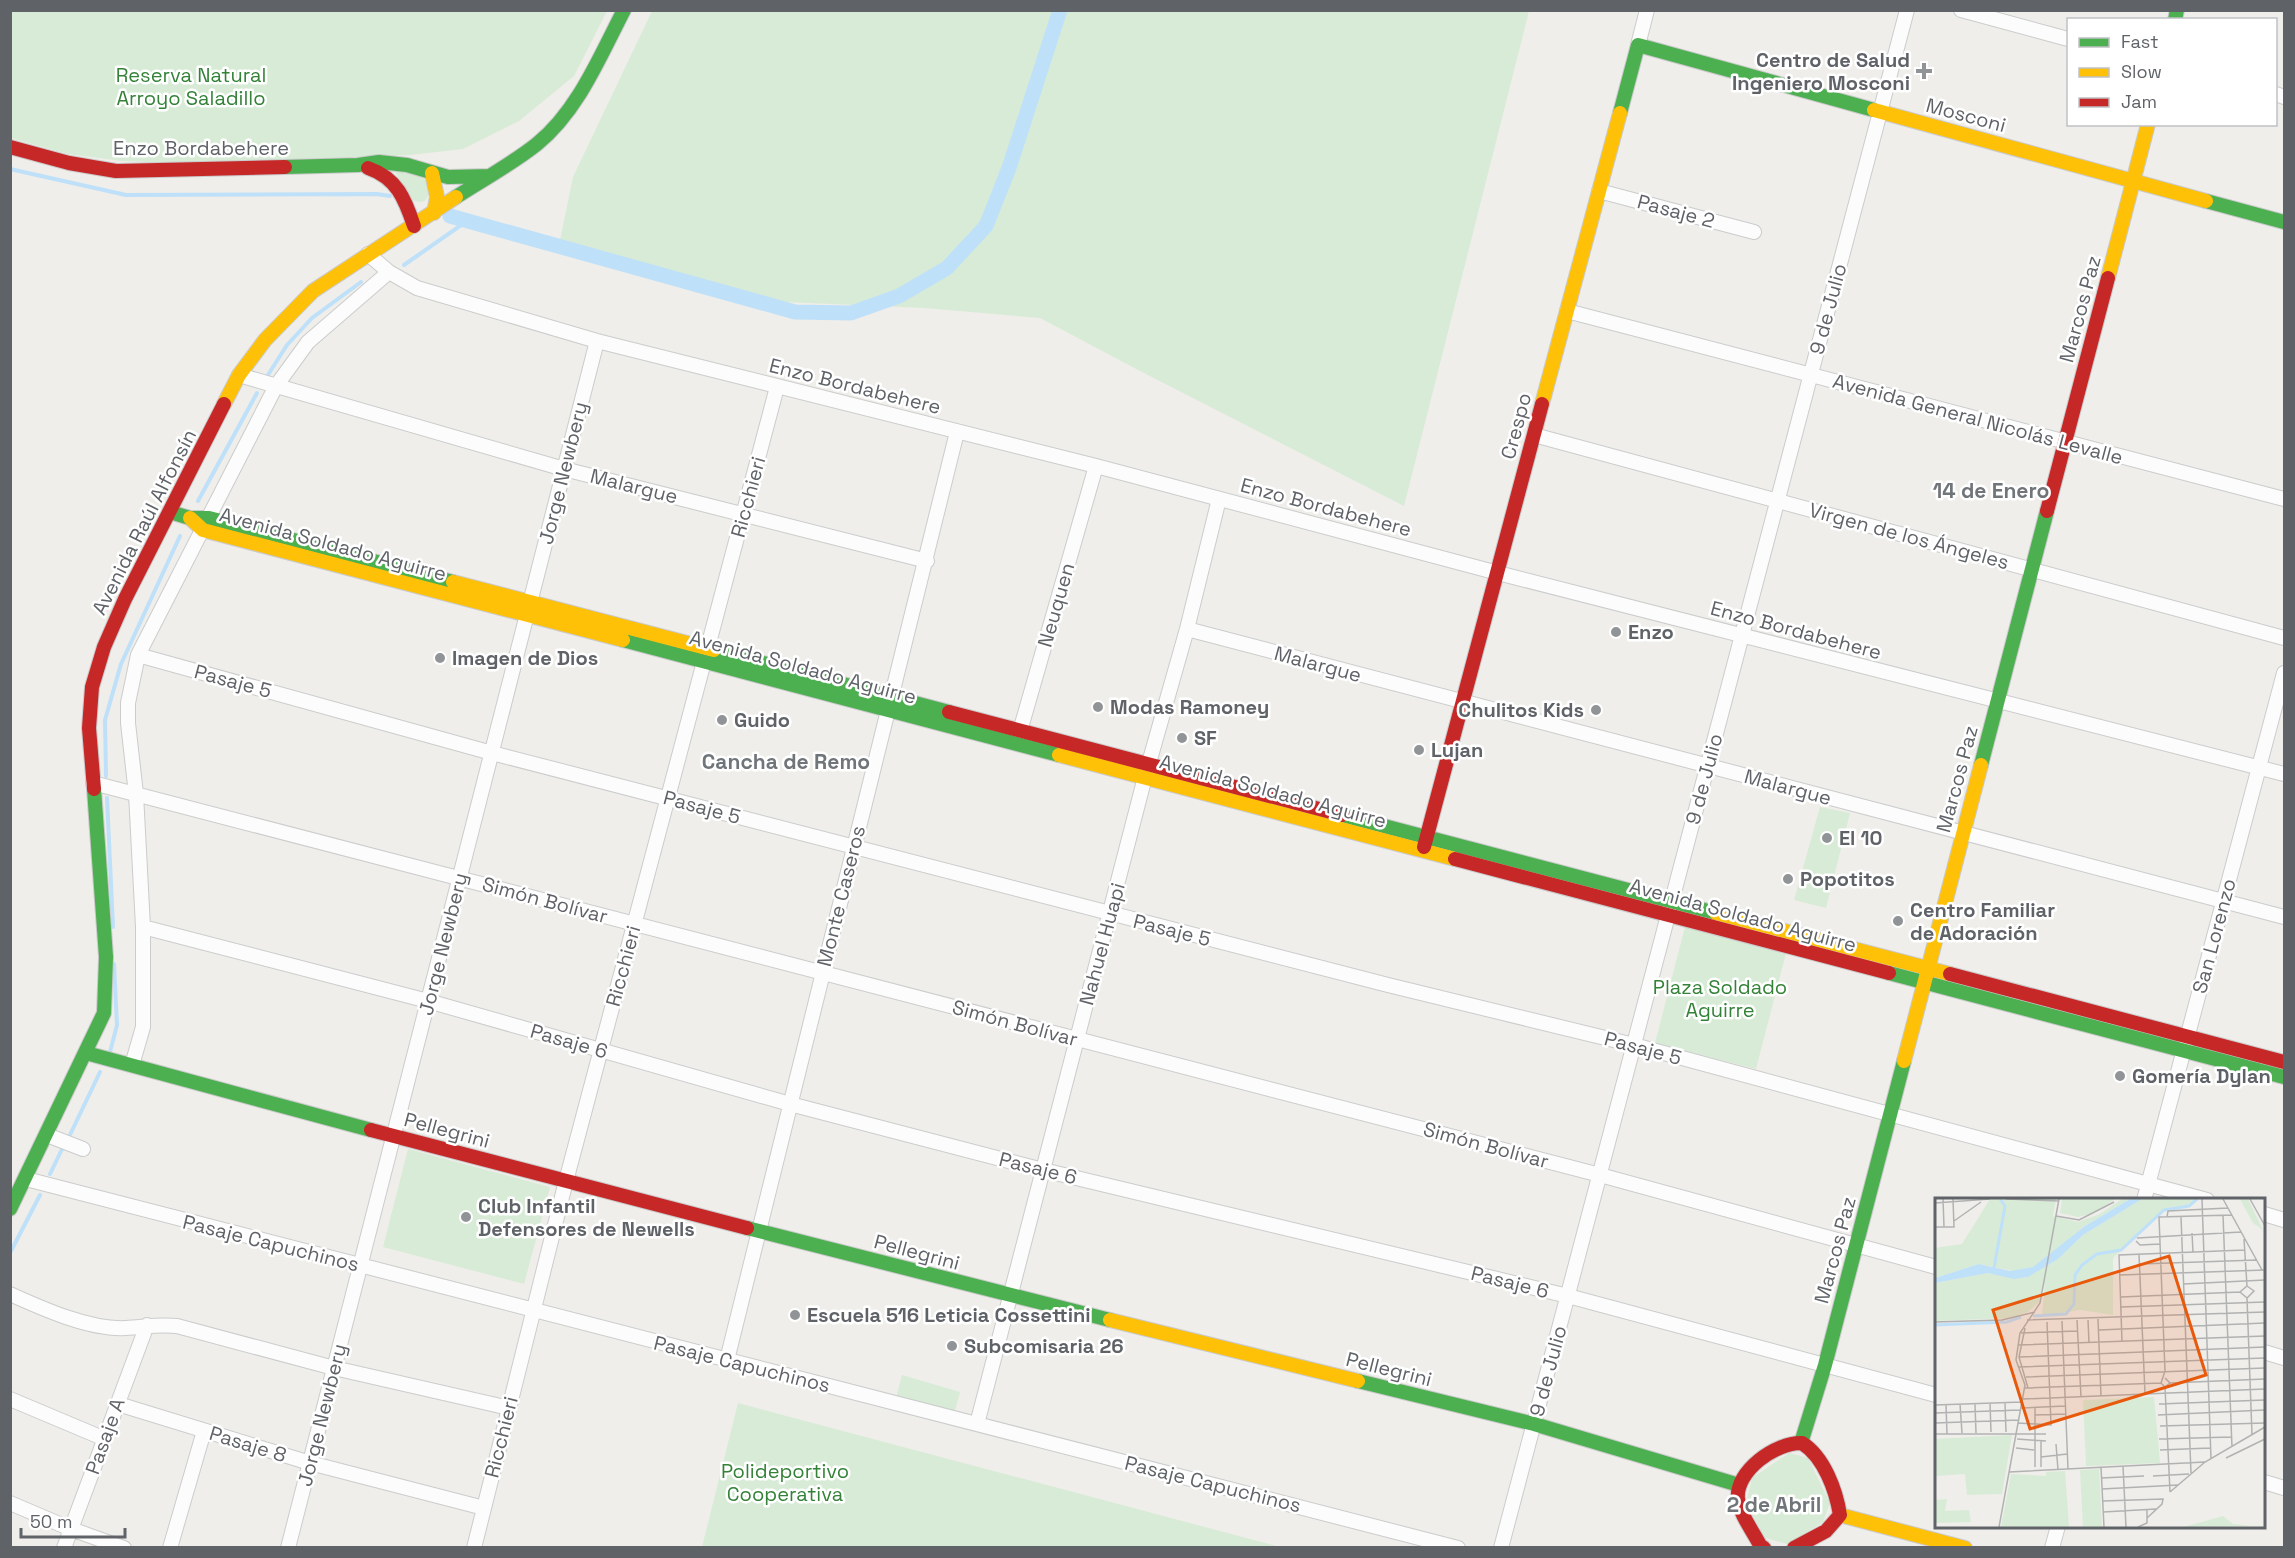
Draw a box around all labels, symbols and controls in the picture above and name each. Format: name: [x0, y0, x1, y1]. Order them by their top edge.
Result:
legend: [2067, 18, 2277, 126]
text: Fast: [2121, 30, 2158, 53]
place label: Centro de Salud Ingeniero Mosconi: [1732, 47, 1910, 96]
text: Slow: [2121, 60, 2162, 83]
park label: Reserva Natural Arroyo Saladillo: [116, 62, 266, 111]
marker: Centro de Salud Ingeniero Mosconi: [1915, 62, 1933, 80]
text: Jam: [2121, 90, 2157, 113]
street label: Mosconi: [1923, 92, 2009, 138]
street label: Enzo Bordabehere: [113, 135, 289, 161]
street label: Pasaje 2: [1634, 188, 1718, 234]
street label: Marcos Paz: [2053, 253, 2107, 365]
street label: 9 de Julio: [1803, 261, 1853, 357]
street label: Enzo Bordabehere: [766, 352, 944, 420]
street label: Avenida General Nicolás Levalle: [1830, 368, 2126, 470]
street label: Crespo: [1495, 390, 1537, 462]
street label: Jorge Newbery: [533, 399, 593, 547]
street label: Avenida Raúl Alfonsín: [86, 425, 202, 619]
street label: Ricchieri: [725, 454, 771, 540]
street label: Malargue: [588, 463, 680, 509]
street label: Enzo Bordabehere: [1238, 472, 1414, 542]
district label: 14 de Enero: [1933, 477, 2049, 504]
street label: Virgen de los Ángeles: [1806, 497, 2012, 575]
street label: Avenida Soldado Aguirre: [217, 501, 449, 587]
street label: Neuquen: [1032, 560, 1080, 650]
street label: Enzo Bordabehere: [1708, 595, 1884, 665]
place label: Enzo: [1628, 619, 1674, 645]
street label: Avenida Soldado Aguirre: [687, 624, 919, 710]
marker: Enzo: [1609, 625, 1623, 639]
street label: Malargue: [1272, 640, 1364, 688]
place label: Imagen de Dios: [452, 645, 598, 671]
marker: Imagen de Dios: [433, 651, 447, 665]
street label: Pasaje 5: [191, 658, 275, 704]
place label: Modas Ramoney: [1110, 694, 1269, 720]
place label: Chulitos Kids: [1458, 697, 1584, 723]
marker: Modas Ramoney: [1091, 700, 1105, 714]
marker: Chulitos Kids: [1589, 703, 1603, 717]
place label: Guido: [734, 707, 790, 733]
marker: Guido: [715, 713, 729, 727]
street label: Marcos Paz: [1930, 723, 1984, 835]
place label: SF: [1194, 725, 1217, 751]
marker: SF: [1175, 731, 1189, 745]
street label: 9 de Julio: [1679, 731, 1729, 827]
place label: Lujan: [1431, 737, 1483, 763]
marker: Lujan: [1412, 743, 1426, 757]
district label: Cancha de Remo: [702, 748, 870, 775]
street label: Avenida Soldado Aguirre: [1157, 748, 1389, 834]
street label: Malargue: [1742, 763, 1834, 811]
street label: Pasaje 5: [660, 784, 744, 830]
street label: Monte Caseros: [811, 823, 871, 969]
place label: El 10: [1839, 825, 1882, 851]
marker: El 10: [1820, 831, 1834, 845]
place label: Popotitos: [1800, 866, 1895, 892]
street label: Jorge Newbery: [413, 870, 473, 1018]
street label: Simón Bolívar: [479, 871, 611, 929]
street label: Avenida Soldado Aguirre: [1627, 872, 1859, 958]
marker: Popotitos: [1781, 872, 1795, 886]
street label: San Lorenzo: [2186, 876, 2242, 996]
street label: Nahuel Huapi: [1073, 880, 1131, 1008]
place label: Centro Familiar de Adoración: [1910, 897, 2055, 946]
street label: Pasaje 5: [1130, 908, 1214, 952]
marker: Centro Familiar de Adoración: [1891, 914, 1905, 928]
street label: Ricchieri: [600, 923, 646, 1009]
park label: Plaza Soldado Aguirre: [1653, 974, 1787, 1023]
street label: Simón Bolívar: [949, 994, 1081, 1052]
street label: Pasaje 6: [527, 1018, 611, 1064]
street label: Pasaje 5: [1601, 1025, 1685, 1071]
place label: Gomería Dylan: [2132, 1063, 2271, 1089]
marker: Gomería Dylan: [2113, 1069, 2127, 1083]
street label: Pellegrini: [401, 1106, 493, 1154]
street label: Simón Bolívar: [1420, 1116, 1552, 1174]
street label: Pasaje 6: [996, 1146, 1080, 1190]
place label: Club Infantil Defensores de Newells: [478, 1193, 695, 1242]
street label: Marcos Paz: [1808, 1194, 1862, 1306]
inset map: [1935, 1198, 2265, 1528]
street label: Pasaje Capuchinos: [180, 1209, 362, 1277]
marker: Club Infantil Defensores de Newells: [459, 1210, 473, 1224]
street label: Pellegrini: [871, 1228, 963, 1276]
street label: Pasaje 6: [1468, 1260, 1552, 1304]
place label: Escuela 516 Leticia Cossettini: [807, 1302, 1091, 1328]
marker: Escuela 516 Leticia Cossettini: [788, 1308, 802, 1322]
street label: 9 de Julio: [1523, 1323, 1573, 1419]
street label: Pasaje Capuchinos: [651, 1330, 833, 1398]
place label: Subcomisaria 26: [964, 1333, 1124, 1359]
marker: Subcomisaria 26: [945, 1339, 959, 1353]
street label: Jorge Newbery: [292, 1341, 352, 1489]
street label: Pellegrini: [1343, 1346, 1435, 1392]
street label: Pasaje A: [79, 1394, 131, 1478]
street label: Ricchieri: [478, 1394, 524, 1480]
street label: Pasaje 8: [206, 1420, 290, 1468]
street label: Pasaje Capuchinos: [1122, 1450, 1304, 1518]
park label: Polideportivo Cooperativa: [721, 1458, 849, 1507]
district label: 2 de Abril: [1727, 1491, 1821, 1518]
scale bar: [21, 1501, 124, 1539]
text: 50 m: [30, 1510, 72, 1533]

